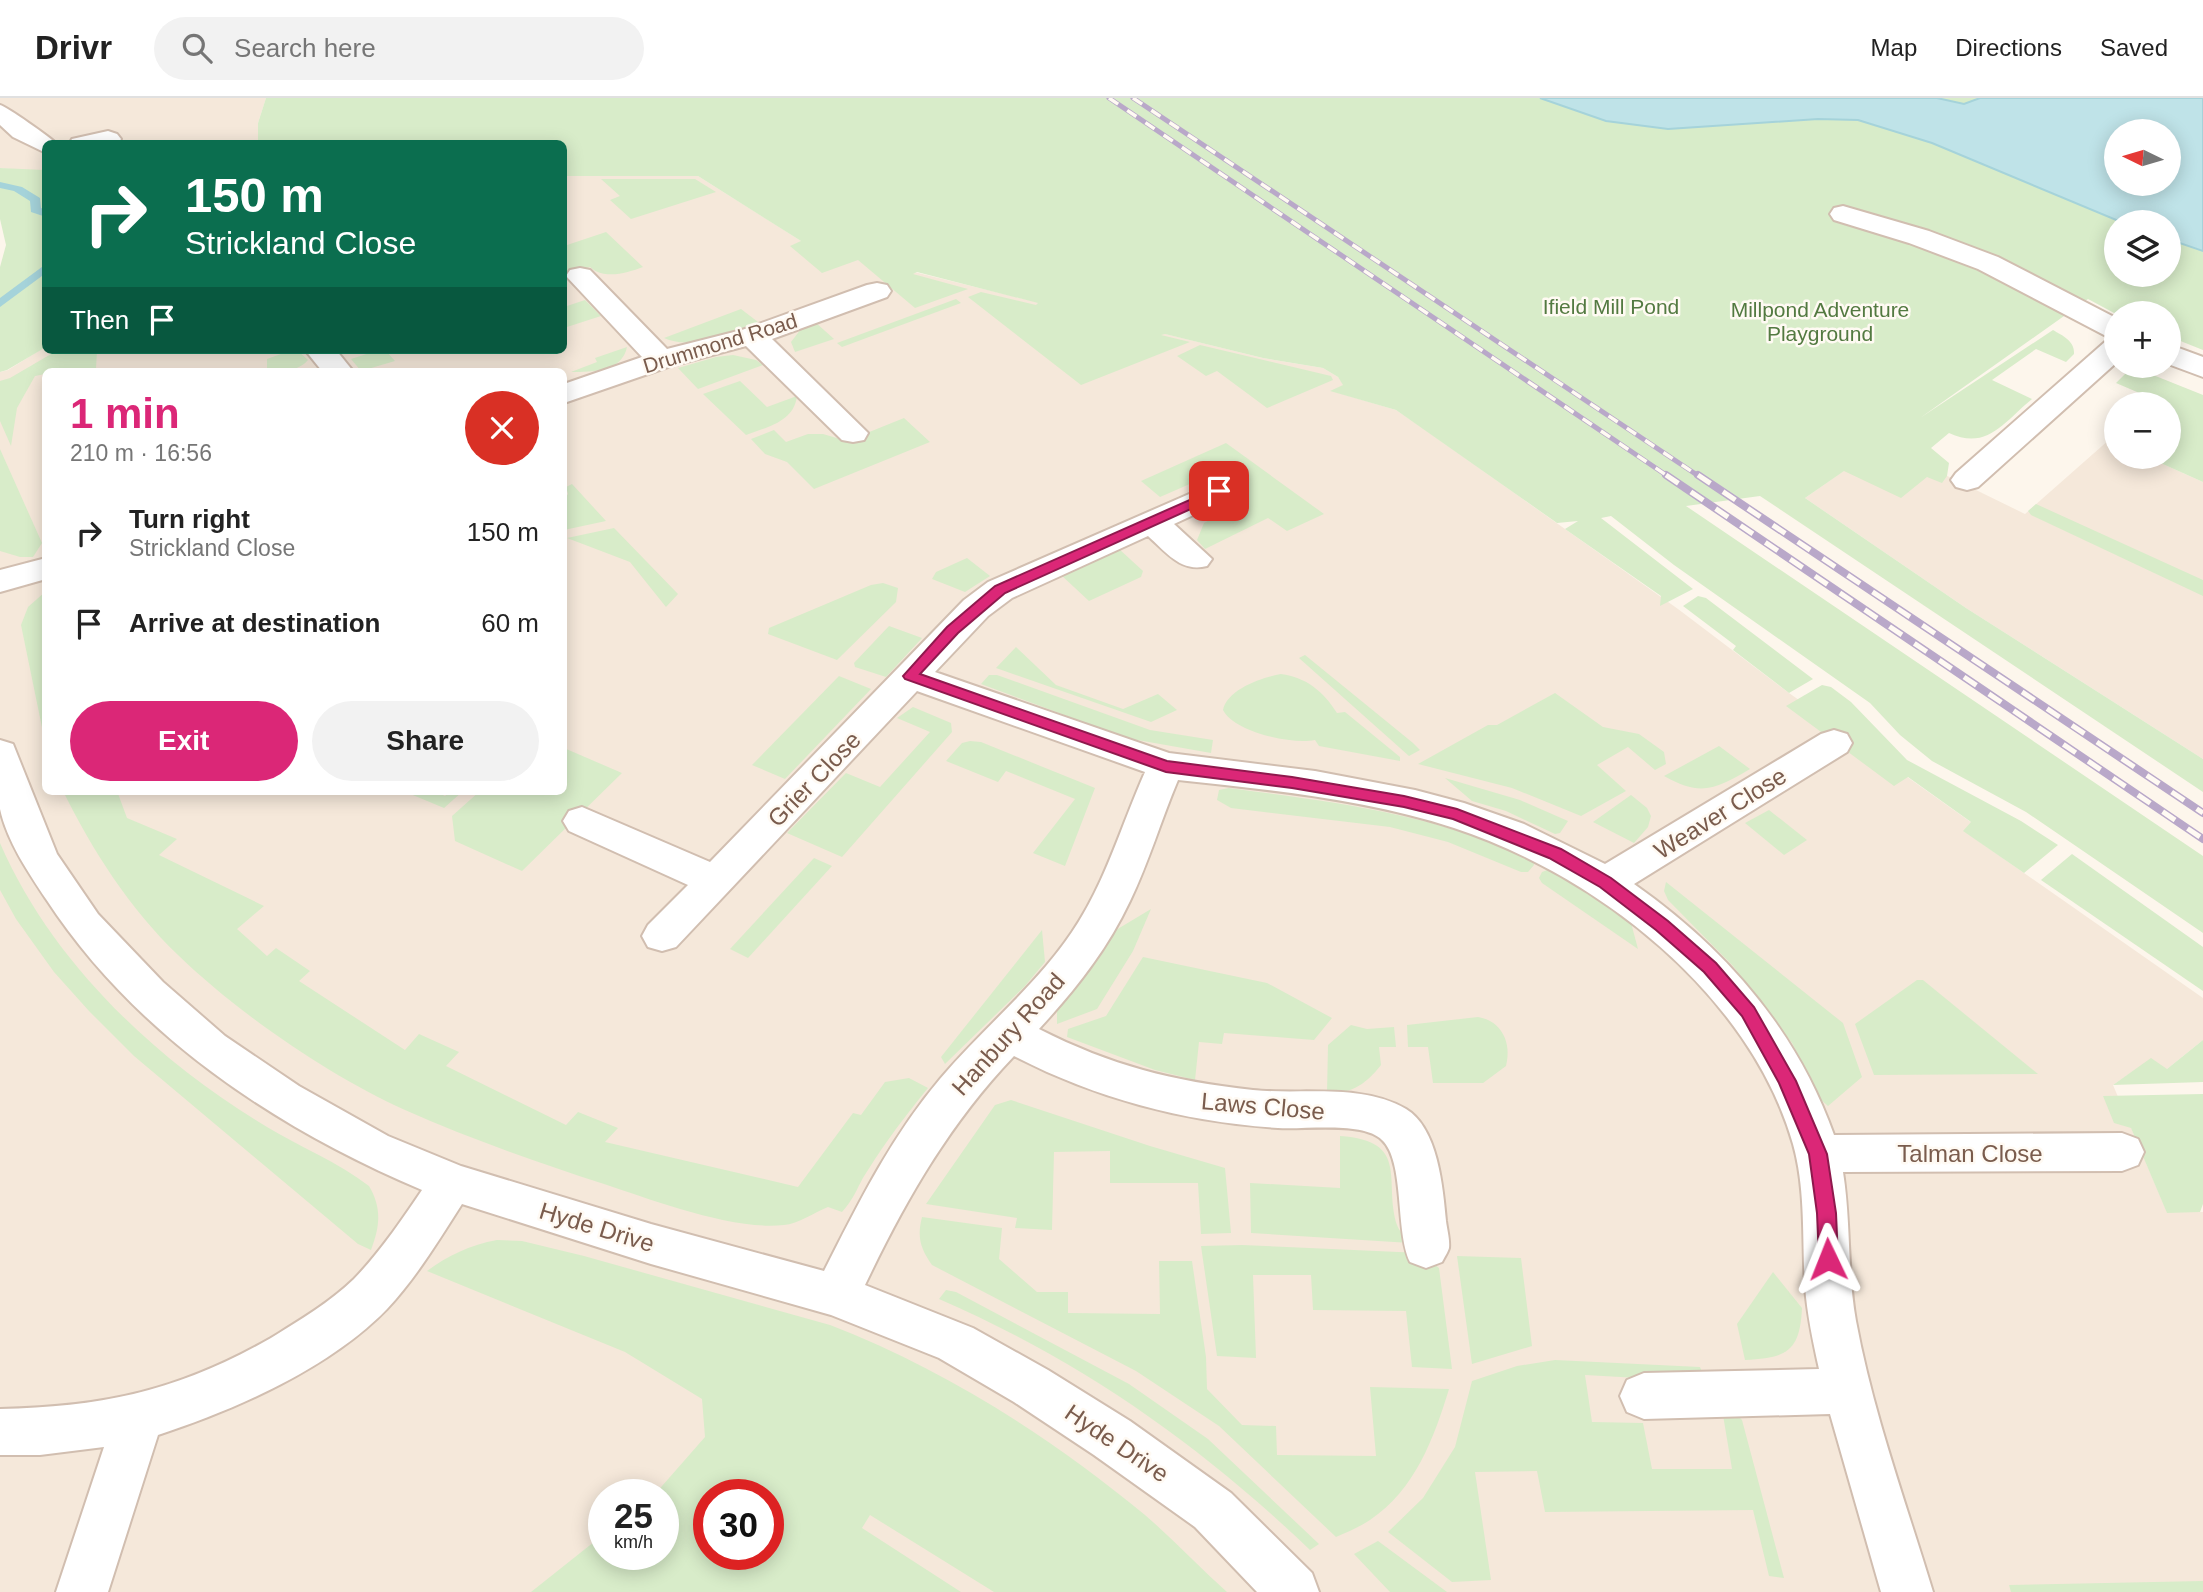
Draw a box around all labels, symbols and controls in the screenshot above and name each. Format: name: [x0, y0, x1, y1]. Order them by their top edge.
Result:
search box: [154, 17, 644, 80]
text: Drivr: [35, 29, 112, 66]
icon: search: [178, 29, 216, 67]
text: Search here: [234, 33, 376, 63]
text: Map: [1871, 34, 1917, 61]
text: Directions: [1955, 34, 2062, 61]
text: Saved: [2100, 34, 2168, 61]
north arrow: [2104, 119, 2180, 196]
map controls: [2104, 119, 2181, 469]
icon: right: [70, 168, 161, 259]
text: 150 m: [185, 168, 324, 222]
button: layers: [2104, 210, 2181, 287]
text: Strickland Close: [185, 225, 416, 261]
park label: Ifield Mill Pond: [1543, 295, 1679, 318]
park label: Millpond Adventure Playground: [1731, 298, 1909, 345]
icon: arrive: [143, 301, 181, 339]
button: +: [2104, 301, 2181, 378]
text: Then: [70, 305, 129, 335]
street label: Drummond Road: [640, 309, 800, 377]
text: 1 min: [70, 390, 180, 437]
button: close: [465, 391, 539, 465]
button: −: [2104, 392, 2181, 469]
text: 210 m · 16:56: [70, 440, 212, 466]
pin: [1189, 461, 1249, 521]
icon: arrive: [1200, 472, 1238, 510]
text: Turn right: [129, 504, 250, 534]
icon: right: [70, 514, 108, 552]
text: 150 m: [467, 517, 539, 547]
text: Strickland Close: [129, 535, 295, 561]
icon: arrive: [70, 605, 108, 643]
text: Arrive at destination: [129, 608, 380, 638]
text: 60 m: [481, 608, 539, 638]
button: Exit: [70, 701, 298, 781]
button: Share: [312, 701, 539, 781]
street label: Grier Close: [762, 726, 866, 832]
street label: Weaver Close: [1649, 762, 1791, 864]
street label: Hanbury Road: [946, 967, 1070, 1101]
street label: Laws Close: [1200, 1087, 1326, 1125]
street label: Talman Close: [1897, 1140, 2043, 1167]
street label: Hyde Drive: [536, 1197, 658, 1257]
position arrow: [1791, 1222, 1865, 1296]
street label: Hyde Drive: [1060, 1399, 1174, 1487]
speed limit sign: 30: [693, 1479, 784, 1570]
text: 25: [614, 1496, 653, 1535]
text: km/h: [614, 1532, 653, 1552]

